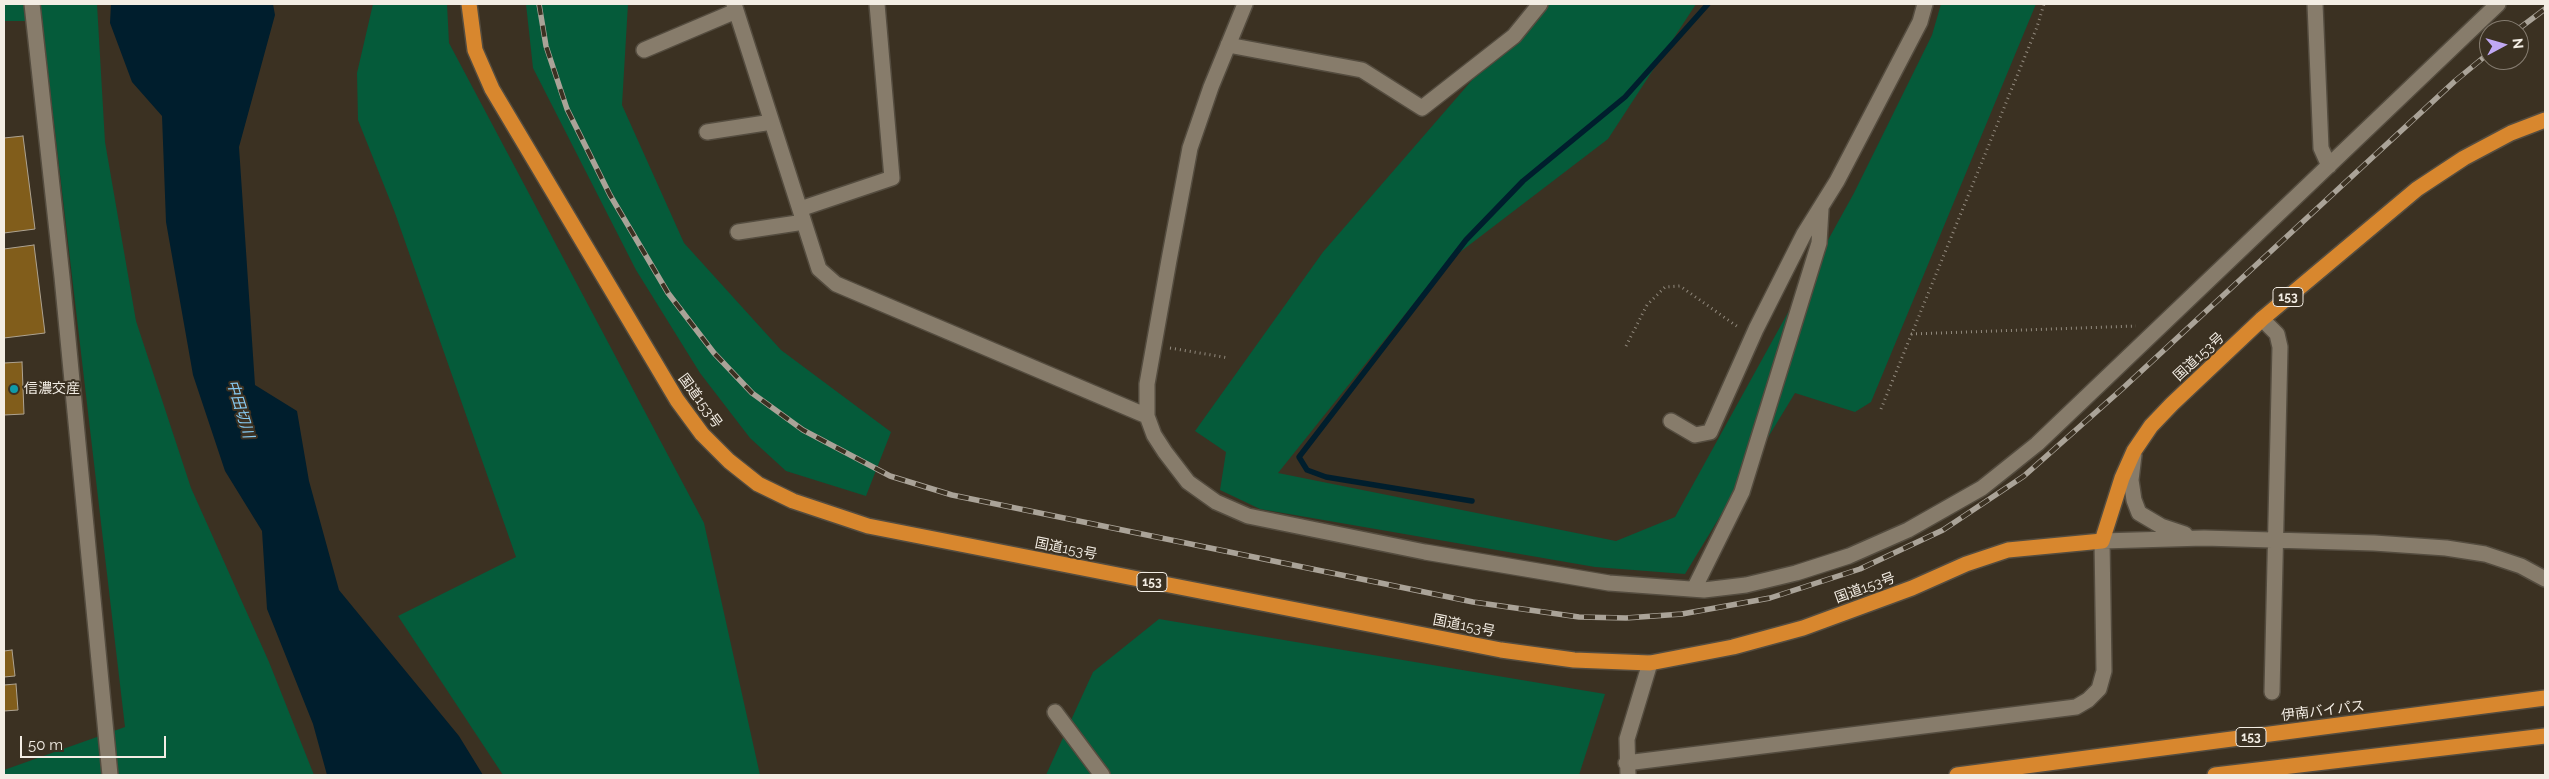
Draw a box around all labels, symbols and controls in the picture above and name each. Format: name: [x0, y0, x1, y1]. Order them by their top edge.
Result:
north arrow: [2479, 20, 2529, 70]
text: N: [2509, 37, 2526, 50]
road number: 153: [2273, 288, 2303, 306]
street label: 国道153号: [2170, 329, 2228, 385]
street label: 国道153号: [675, 371, 725, 431]
water label: 中田切川: [223, 378, 257, 440]
place label: 信濃交産: [24, 381, 80, 397]
marker: 信濃交産: [8, 383, 20, 395]
street label: 国道153号: [1033, 535, 1099, 563]
street label: 国道153号: [1832, 569, 1898, 607]
road number: 153: [1137, 572, 1167, 592]
street label: 国道153号: [1431, 612, 1497, 640]
street label: 伊南バイパス: [2280, 698, 2366, 724]
scale bar: [22, 726, 169, 758]
road number: 153: [2236, 728, 2266, 746]
text: 50 m: [28, 736, 63, 754]

